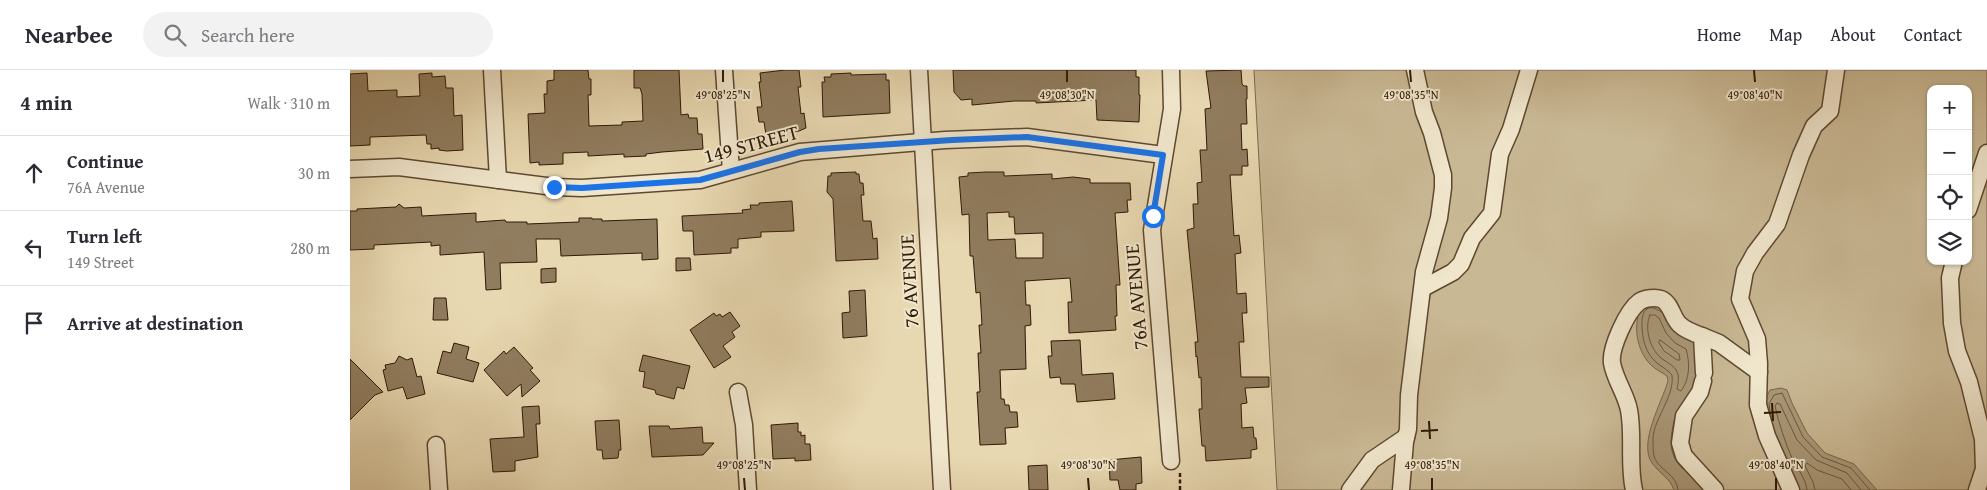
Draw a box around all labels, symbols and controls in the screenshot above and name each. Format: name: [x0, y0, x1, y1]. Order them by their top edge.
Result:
search box: [143, 12, 493, 57]
text: Nearbee: [25, 17, 113, 52]
icon: search: [161, 21, 189, 49]
text: Search here: [201, 21, 295, 49]
text: Home: [1697, 21, 1741, 48]
text: Map: [1769, 21, 1802, 48]
text: About: [1830, 21, 1876, 48]
text: Contact: [1904, 21, 1962, 48]
map controls: [1927, 85, 1972, 265]
button: +: [1927, 85, 1972, 130]
text: 49°08'25"N: [695, 86, 751, 103]
text: 49°08'30"N: [1039, 86, 1095, 103]
text: 49°08'35"N: [1383, 86, 1439, 103]
text: 49°08'40"N: [1727, 86, 1783, 103]
text: 4 min: [20, 87, 72, 118]
text: Walk · 310 m: [247, 91, 330, 115]
street label: 149 STREET: [700, 117, 802, 170]
button: −: [1927, 130, 1972, 175]
text: Continue: [67, 147, 144, 175]
icon: ahead: [20, 159, 48, 187]
text: 30 m: [298, 161, 330, 185]
text: 76A Avenue: [67, 175, 145, 199]
button: locate: [1927, 175, 1972, 220]
route end: [543, 176, 566, 199]
route start: [1142, 205, 1165, 228]
button: layers: [1927, 220, 1972, 265]
text: Turn left: [67, 222, 142, 250]
street label: 76 AVENUE: [892, 233, 925, 329]
icon: left: [20, 234, 48, 262]
text: 280 m: [290, 236, 330, 260]
street label: 76A AVENUE: [1116, 243, 1155, 351]
text: 149 Street: [67, 250, 134, 274]
icon: arrive: [20, 309, 48, 337]
text: Arrive at destination: [67, 309, 243, 337]
text: 49°08'25"N: [716, 456, 772, 473]
text: 49°08'30"N: [1060, 456, 1116, 473]
text: 49°08'35"N: [1404, 456, 1460, 473]
text: 49°08'40"N: [1748, 456, 1804, 473]

